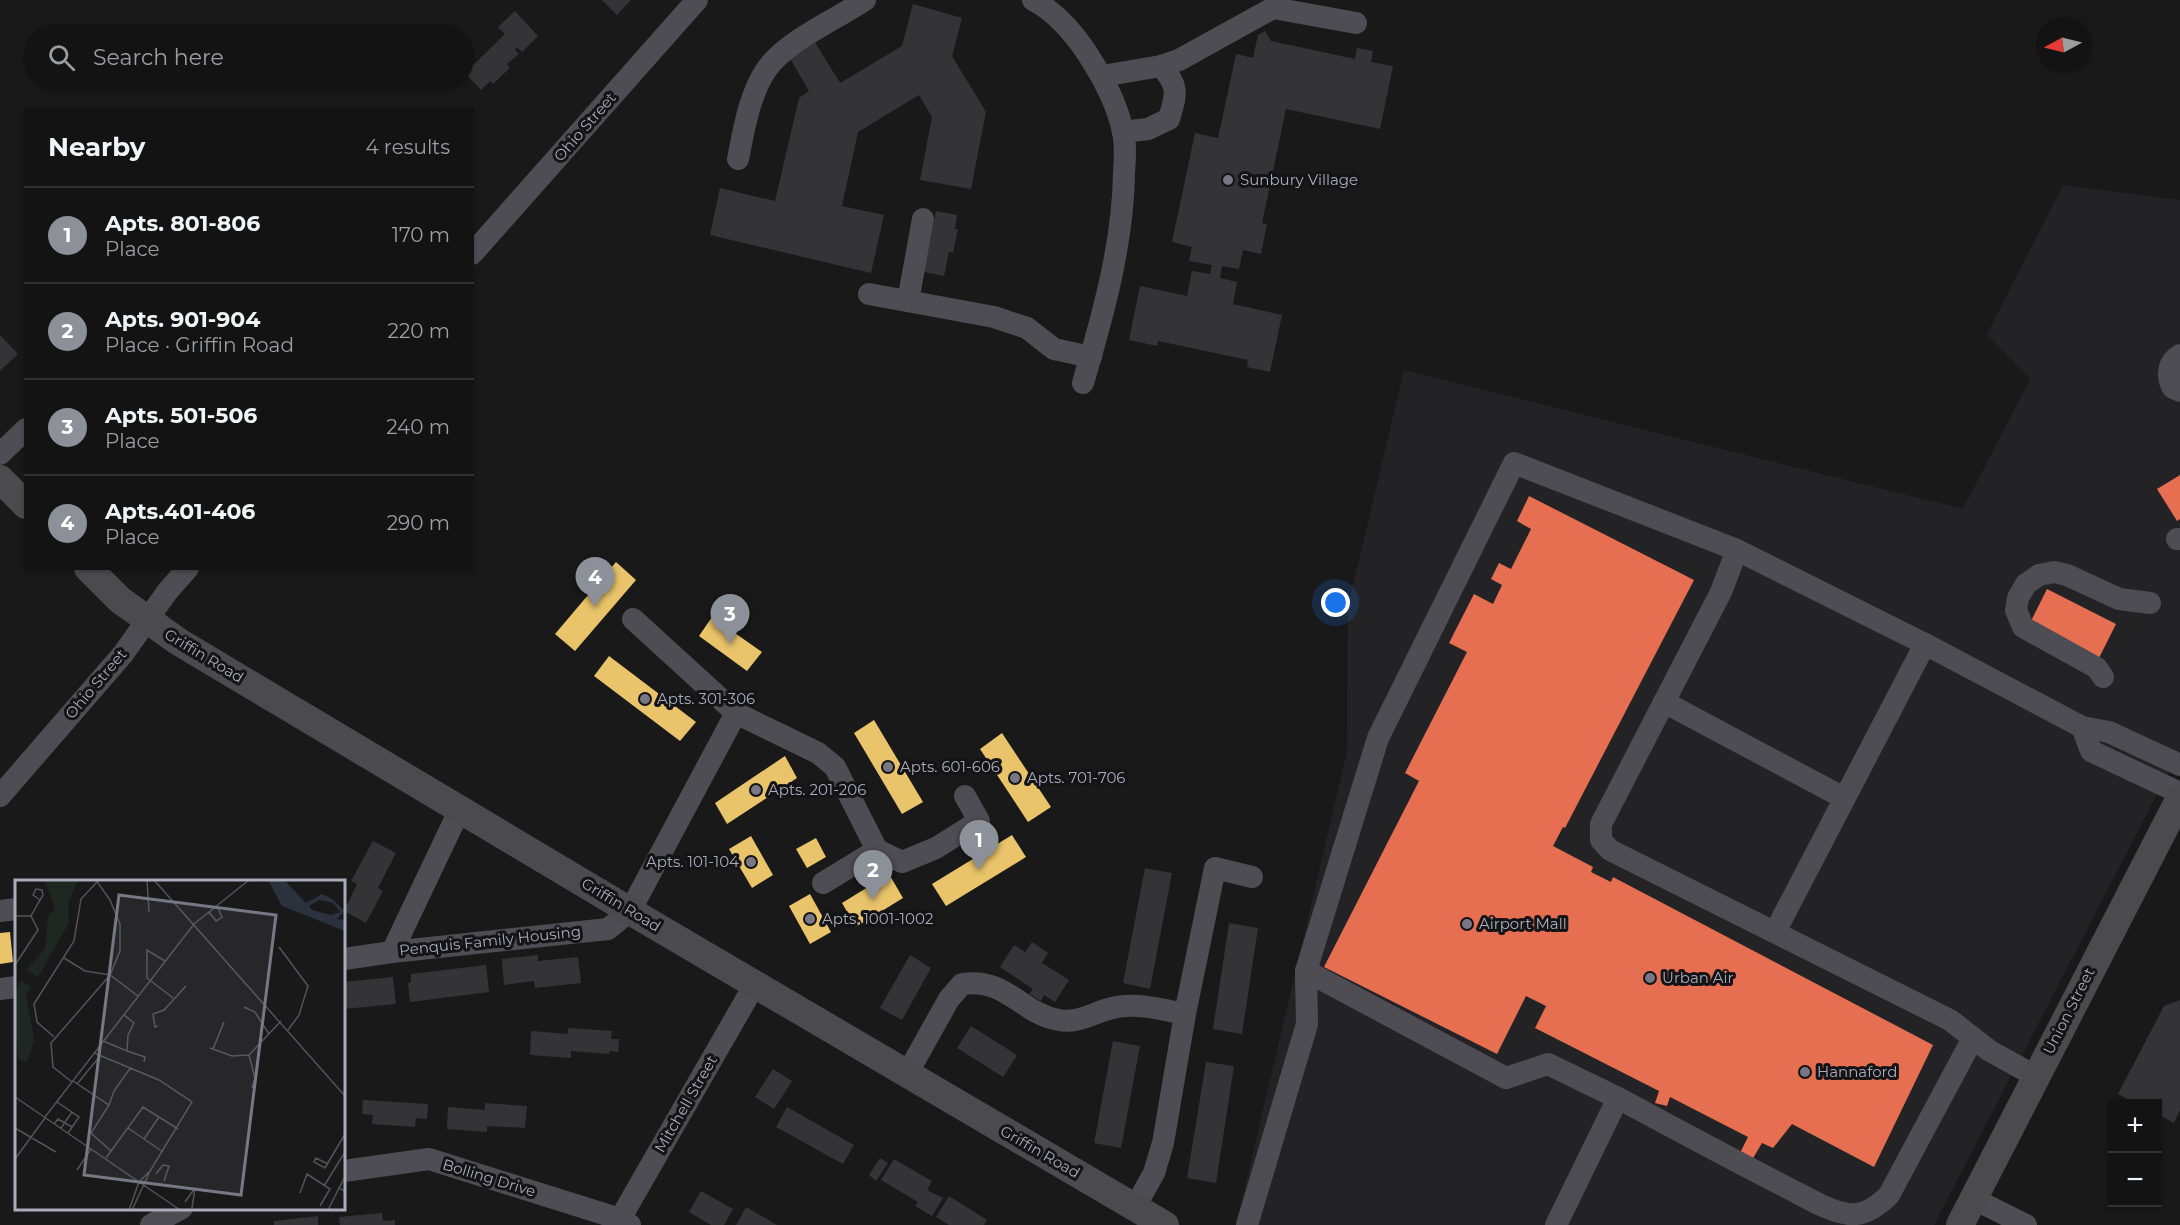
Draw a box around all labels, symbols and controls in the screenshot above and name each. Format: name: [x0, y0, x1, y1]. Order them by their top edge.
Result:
north arrow: [2036, 18, 2090, 72]
search box: [24, 24, 474, 90]
icon: search: [45, 41, 78, 74]
text: Search here: [93, 44, 224, 71]
street label: Ohio Street: [549, 88, 620, 165]
text: Nearby: [48, 131, 145, 163]
text: 4 results: [365, 135, 450, 159]
place label: Sunbury Village: [1240, 170, 1358, 189]
marker: Sunbury Village: [1221, 173, 1235, 187]
text: Apts. 801-806: [105, 210, 260, 237]
text: 1: [64, 223, 71, 247]
text: 170 m: [392, 223, 450, 247]
text: Place: [105, 237, 160, 261]
text: Apts. 901-904: [105, 306, 260, 333]
text: 2: [62, 319, 73, 343]
text: 220 m: [388, 319, 450, 343]
text: Place · Griffin Road: [105, 333, 294, 357]
text: Apts. 501-506: [105, 402, 257, 429]
text: 3: [62, 415, 73, 439]
text: 240 m: [386, 415, 450, 439]
text: Place: [105, 429, 160, 453]
text: Apts.401-406: [105, 498, 255, 525]
text: 4: [61, 511, 74, 535]
text: 290 m: [387, 511, 450, 535]
text: Place: [105, 525, 160, 549]
pin: 4: [576, 558, 614, 607]
your location: [1321, 588, 1350, 617]
pin: 3: [710, 594, 750, 644]
street label: Griffin Road: [161, 624, 247, 687]
street label: Ohio Street: [61, 645, 130, 723]
place label: Apts. 301-306: [657, 689, 755, 708]
marker: Apts. 301-306: [638, 692, 652, 706]
place label: Apts. 601-606: [900, 757, 1000, 776]
marker: Apts. 601-606: [881, 760, 895, 774]
place label: Apts. 701-706: [1027, 768, 1126, 787]
marker: Apts. 701-706: [1008, 771, 1022, 785]
place label: Apts. 201-206: [768, 780, 866, 799]
marker: Apts. 201-206: [749, 783, 763, 797]
pin: 1: [960, 820, 998, 870]
pin: 2: [854, 850, 892, 900]
place label: Apts. 101-104: [646, 852, 739, 871]
marker: Apts. 101-104: [744, 855, 758, 869]
street label: Griffin Road: [578, 873, 664, 936]
inset map: [15, 880, 345, 1210]
place label: Apts. 1001-1002: [822, 909, 933, 928]
marker: Apts. 1001-1002: [803, 912, 817, 926]
place label: Airport Mall: [1479, 914, 1567, 933]
marker: Airport Mall: [1460, 917, 1474, 931]
street label: Penquis Family Housing: [398, 922, 582, 960]
street label: Union Street: [2039, 964, 2099, 1057]
place label: Urban Air: [1662, 968, 1734, 987]
marker: Urban Air: [1643, 971, 1657, 985]
street label: Mitchell Street: [650, 1052, 721, 1156]
place label: Hannaford: [1817, 1062, 1898, 1081]
marker: Hannaford: [1798, 1065, 1812, 1079]
map controls: [2108, 1099, 2162, 1207]
button: +: [2108, 1099, 2162, 1153]
street label: Griffin Road: [997, 1121, 1084, 1182]
button: −: [2108, 1153, 2162, 1207]
street label: Bolling Drive: [440, 1154, 538, 1201]

